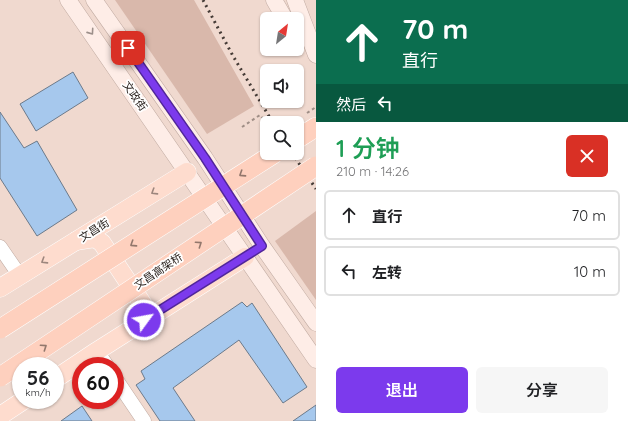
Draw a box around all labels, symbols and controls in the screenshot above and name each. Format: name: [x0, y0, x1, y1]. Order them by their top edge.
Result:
text: 70 m: [402, 11, 468, 46]
north arrow: [260, 12, 304, 56]
map controls: [260, 12, 304, 160]
icon: ahead: [336, 16, 388, 68]
one-way arrow: [86, 28, 94, 35]
pin: [111, 31, 145, 65]
icon: arrive: [117, 37, 139, 59]
text: 直行: [402, 49, 438, 72]
button: sound: [260, 64, 304, 108]
street label: 文政街: [120, 78, 150, 114]
icon: left: [374, 92, 396, 114]
text: 然后: [336, 95, 366, 114]
button: search: [260, 116, 304, 160]
text: 1 分钟: [336, 133, 400, 163]
button: close: [566, 135, 608, 177]
text: 210 m · 14:26: [336, 163, 409, 179]
one-way arrow: [240, 169, 247, 176]
one-way arrow: [151, 187, 158, 195]
icon: ahead: [338, 204, 360, 226]
text: 70 m: [572, 206, 606, 225]
text: 直行: [372, 207, 402, 226]
street label: 文昌街: [76, 215, 112, 245]
one-way arrow: [130, 239, 137, 247]
one-way arrow: [195, 241, 202, 249]
street label: 文昌高架桥: [131, 250, 185, 292]
one-way arrow: [41, 256, 48, 263]
icon: left: [338, 260, 360, 282]
text: 10 m: [574, 262, 606, 281]
text: 左转: [372, 263, 402, 282]
position arrow: [123, 299, 165, 341]
one-way arrow: [40, 344, 47, 352]
speed limit sign: 60: [72, 357, 124, 409]
text: 56: [27, 365, 49, 390]
button: 退出: [336, 367, 468, 413]
button: 分享: [476, 367, 608, 413]
text: km/h: [25, 386, 51, 399]

